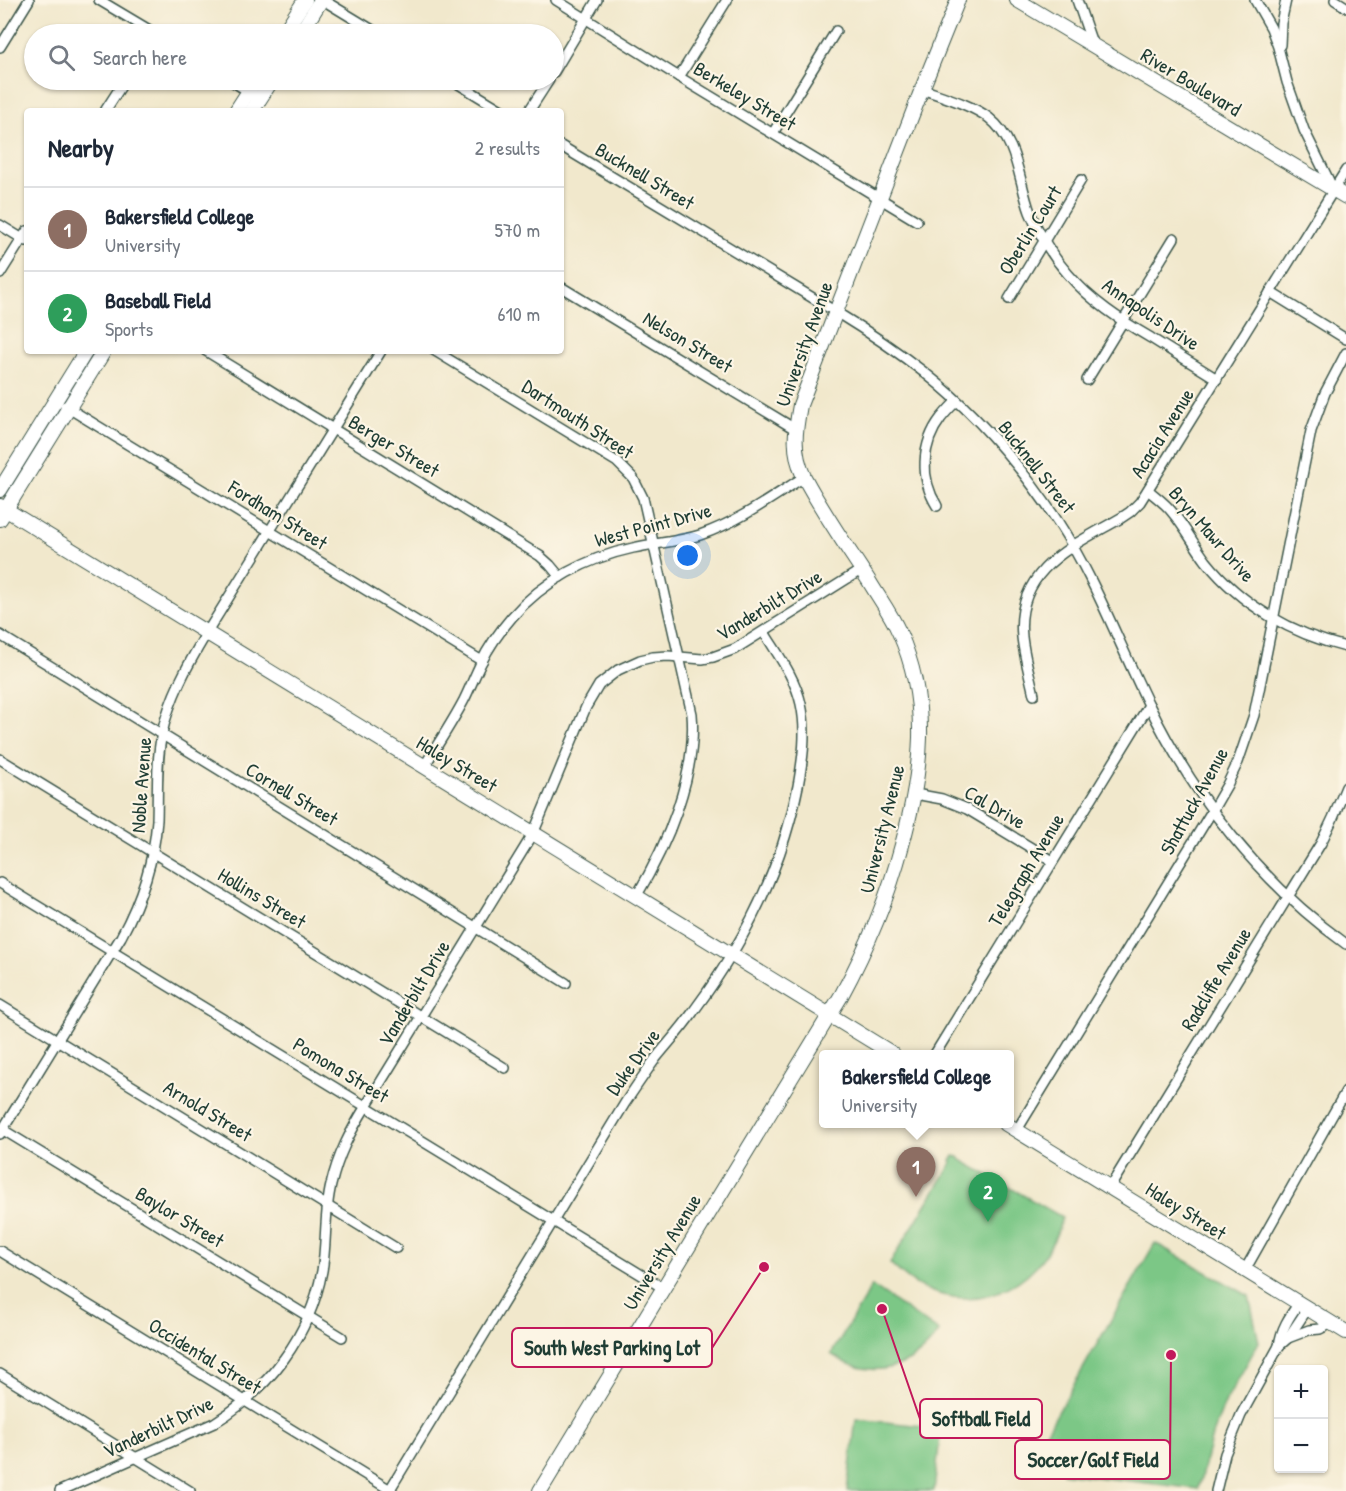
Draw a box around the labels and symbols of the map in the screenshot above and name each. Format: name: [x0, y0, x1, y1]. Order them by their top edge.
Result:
street label: River Boulevard: [1136, 41, 1247, 122]
street label: Berkeley Street: [689, 54, 802, 137]
street label: Bucknell Street: [591, 135, 701, 216]
street label: Oberlin Court: [992, 179, 1068, 279]
street label: Annapolis Drive: [1097, 271, 1205, 356]
street label: University Avenue: [768, 278, 839, 410]
street label: Nelson Street: [638, 304, 739, 379]
street label: Dartmouth Street: [517, 372, 640, 465]
street label: Acacia Avenue: [1123, 383, 1200, 483]
street label: Berger Street: [344, 408, 446, 484]
street label: Bucknell Street: [993, 415, 1083, 520]
street label: Fordham Street: [223, 473, 334, 556]
street label: Bryn Mawr Drive: [1163, 480, 1262, 587]
street label: West Point Drive: [592, 496, 714, 553]
your location: [673, 541, 702, 570]
street label: Vanderbilt Drive: [711, 562, 827, 647]
street label: Haley Street: [412, 729, 504, 799]
street label: Noble Avenue: [124, 736, 157, 834]
street label: Shattuck Avenue: [1153, 742, 1234, 859]
street label: Cornell Street: [241, 755, 345, 832]
street label: University Avenue: [853, 762, 910, 896]
street label: Cal Drive: [960, 778, 1031, 835]
street label: Telegraph Avenue: [981, 808, 1070, 931]
street label: Hollins Street: [213, 861, 312, 935]
street label: Radcliffe Avenue: [1174, 922, 1257, 1035]
street label: Vanderbilt Drive: [371, 935, 456, 1051]
street label: Duke Drive: [599, 1023, 666, 1100]
street label: Pomona Street: [288, 1030, 395, 1109]
street label: Arnold Street: [159, 1074, 259, 1148]
pin: 1: [896, 1148, 936, 1197]
pin: 2: [968, 1172, 1008, 1222]
street label: Haley Street: [1141, 1175, 1233, 1246]
street label: Baylor Street: [131, 1180, 230, 1254]
street label: University Avenue: [616, 1189, 707, 1315]
street label: Occidental Street: [144, 1311, 268, 1400]
callout: South West Parking Lot: [512, 1328, 712, 1367]
text: South West Parking Lot: [524, 1333, 701, 1363]
street label: Vanderbilt Drive: [98, 1389, 217, 1464]
callout: Softball Field: [920, 1399, 1042, 1438]
text: Softball Field: [932, 1404, 1031, 1433]
callout: Soccer/Golf Field: [1015, 1440, 1170, 1479]
text: Soccer/Golf Field: [1028, 1445, 1159, 1474]

